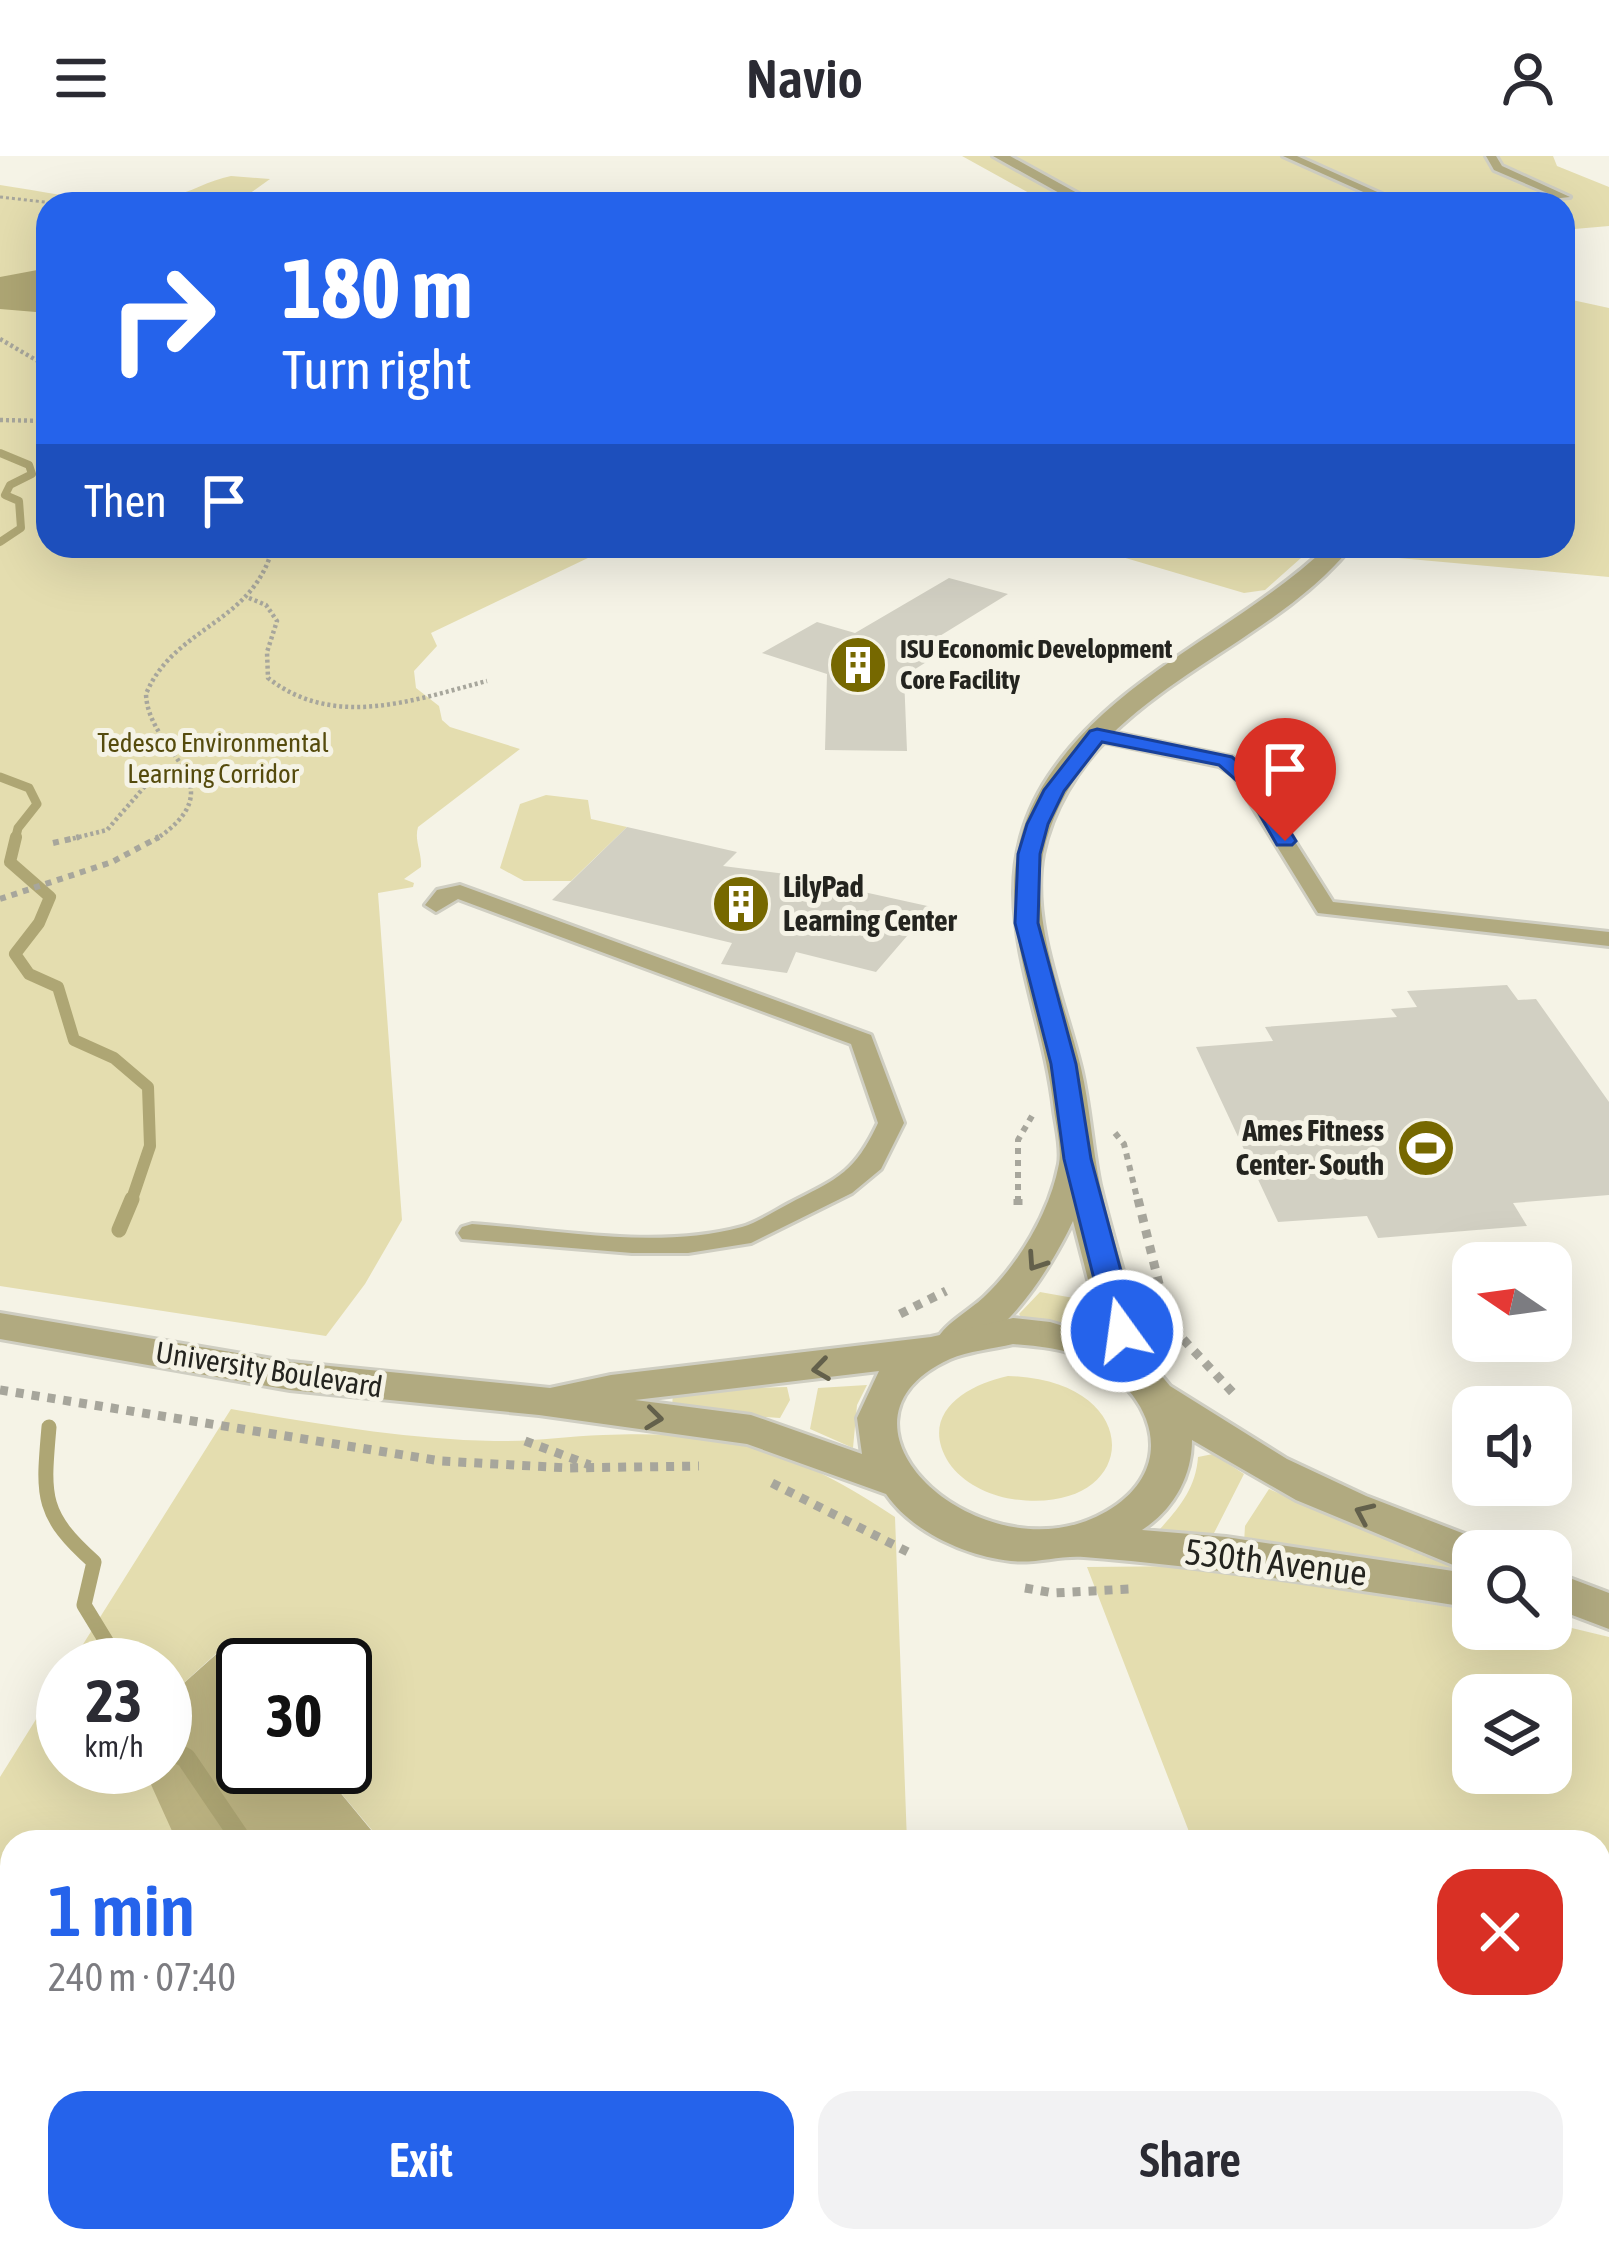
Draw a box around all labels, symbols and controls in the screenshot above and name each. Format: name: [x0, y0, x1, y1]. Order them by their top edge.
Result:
icon: menu: [48, 45, 114, 111]
icon: person: [1495, 45, 1561, 111]
text: Navio: [746, 48, 863, 109]
icon: right: [84, 240, 240, 396]
text: 180 m: [282, 240, 472, 336]
text: Turn right: [282, 339, 472, 400]
icon: arrive: [191, 468, 257, 534]
text: Then: [84, 475, 167, 527]
place label: ISU Economic Development Core Facility: [900, 633, 1173, 695]
building icon: ISU Economic Development Core Facility: [827, 634, 889, 696]
pin: [1234, 718, 1336, 841]
park label: Tedesco Environmental Learning Corridor: [97, 727, 329, 789]
icon: arrive: [1252, 736, 1318, 802]
place label: LilyPad Learning Center: [783, 869, 958, 937]
building icon: LilyPad Learning Center: [710, 873, 772, 935]
place label: Ames Fitness Center- South: [1236, 1113, 1384, 1181]
sports icon: Ames Fitness Center- South: [1395, 1117, 1457, 1179]
north arrow: [1452, 1242, 1572, 1362]
map controls: [1452, 1242, 1572, 1794]
one-way arrow: [1028, 1249, 1050, 1271]
position arrow: [1059, 1268, 1185, 1394]
street label: University Boulevard: [153, 1334, 385, 1404]
one-way arrow: [812, 1355, 831, 1381]
button: sound: [1452, 1386, 1572, 1506]
one-way arrow: [644, 1405, 664, 1431]
one-way arrow: [1355, 1504, 1376, 1528]
street label: 530th Avenue: [1183, 1530, 1369, 1594]
button: search: [1452, 1530, 1572, 1650]
speed limit sign: 30: [216, 1638, 372, 1794]
text: 23: [86, 1666, 142, 1735]
button: layers: [1452, 1674, 1572, 1794]
text: km/h: [84, 1729, 144, 1763]
text: 1 min: [48, 1869, 195, 1951]
button: close: [1437, 1869, 1563, 1995]
text: 240 m · 07:40: [48, 1955, 236, 1999]
button: Exit: [48, 2091, 794, 2229]
button: Share: [818, 2091, 1563, 2229]

